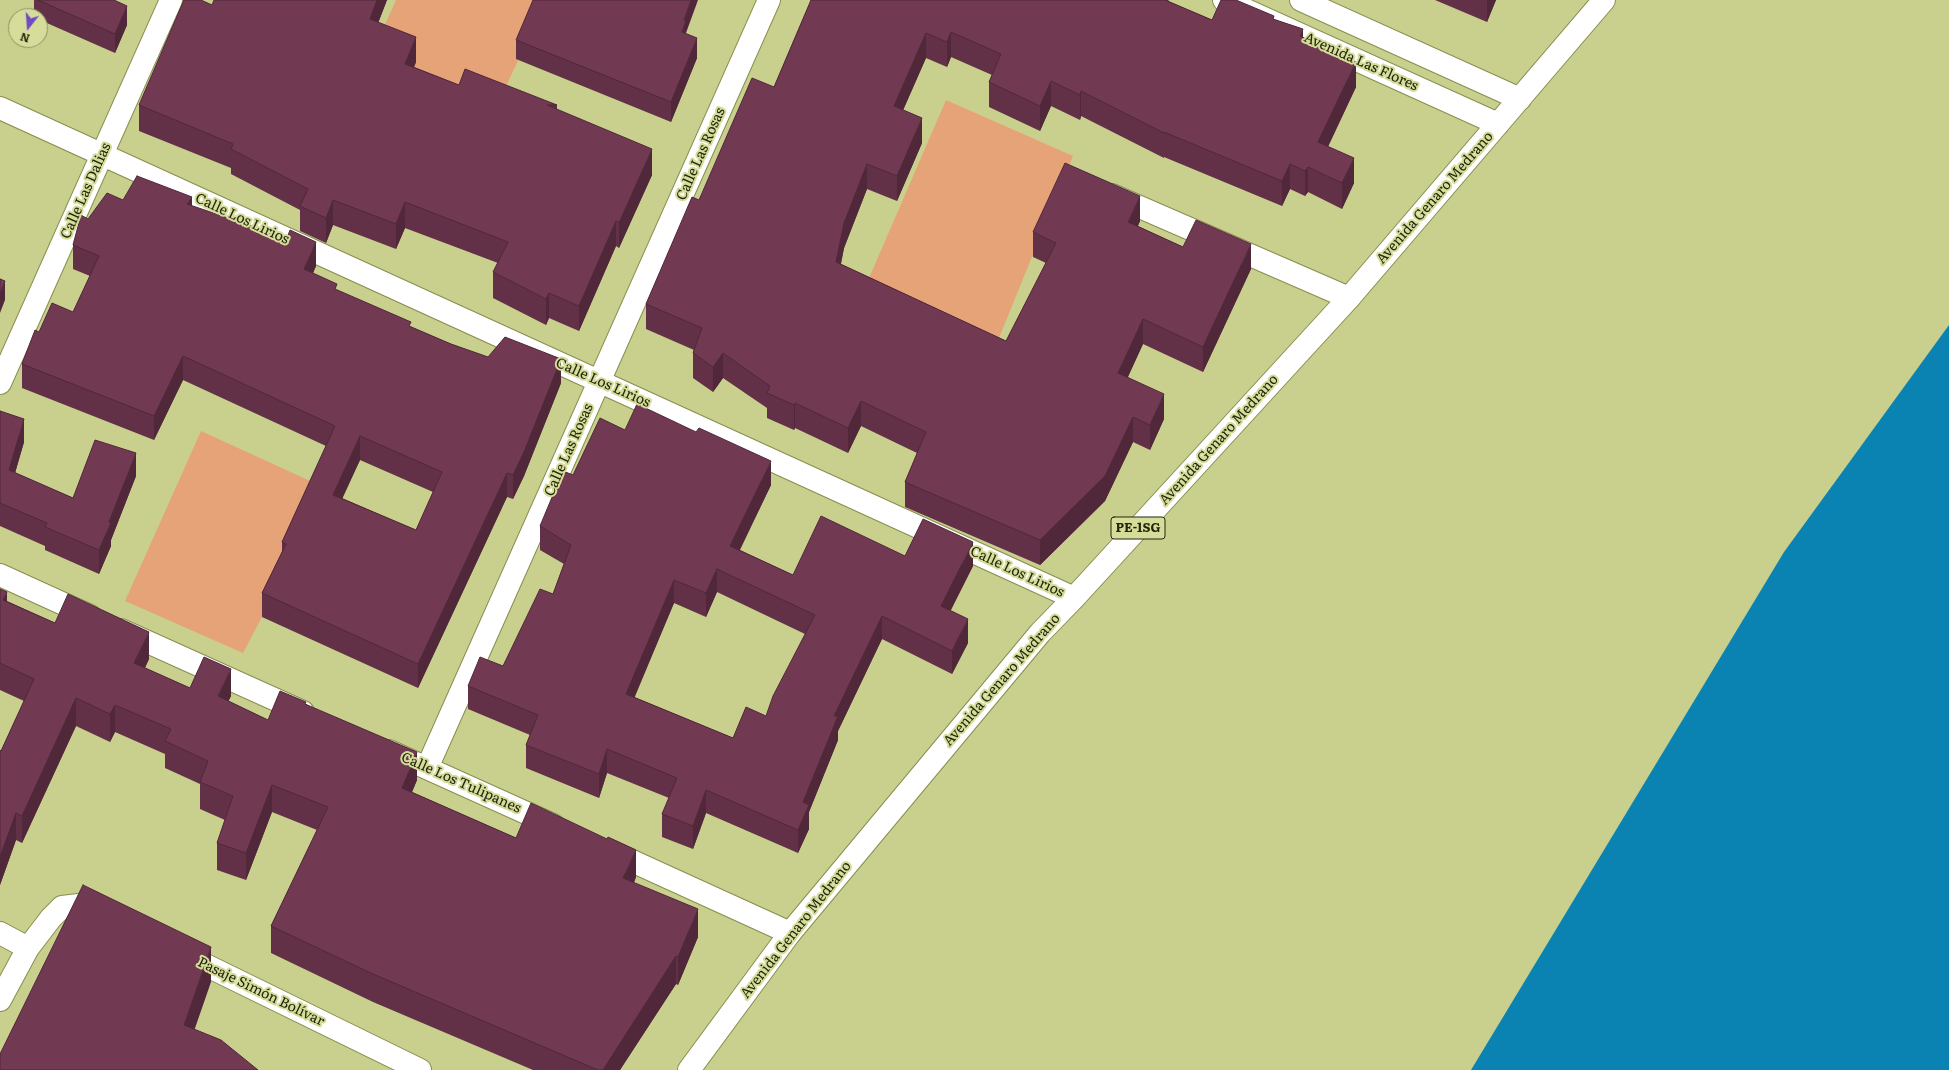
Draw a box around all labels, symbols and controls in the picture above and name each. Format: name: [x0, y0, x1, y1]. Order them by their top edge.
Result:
north arrow: [8, 8, 48, 48]
street label: Avenida Las Flores: [1301, 29, 1421, 95]
text: N: [18, 30, 32, 48]
street label: Calle Las Rosas: [673, 105, 729, 203]
street label: Avenida Genaro Medrano: [1373, 128, 1497, 268]
street label: Calle Las Dalias: [57, 140, 115, 242]
street label: Calle Los Lirios: [192, 190, 292, 248]
street label: Calle Los Lirios: [553, 355, 653, 411]
street label: Avenida Genaro Medrano: [1156, 371, 1282, 509]
street label: Calle Las Rosas: [541, 401, 597, 499]
road number: PE-1SG: [1111, 517, 1165, 539]
street label: Calle Los Lirios: [967, 543, 1067, 601]
street label: Avenida Genaro Medrano: [940, 610, 1064, 750]
street label: Calle Los Tulipanes: [398, 749, 524, 817]
street label: Avenida Genaro Medrano: [737, 858, 855, 1002]
street label: Pasaje Simón Bolívar: [195, 954, 327, 1030]

